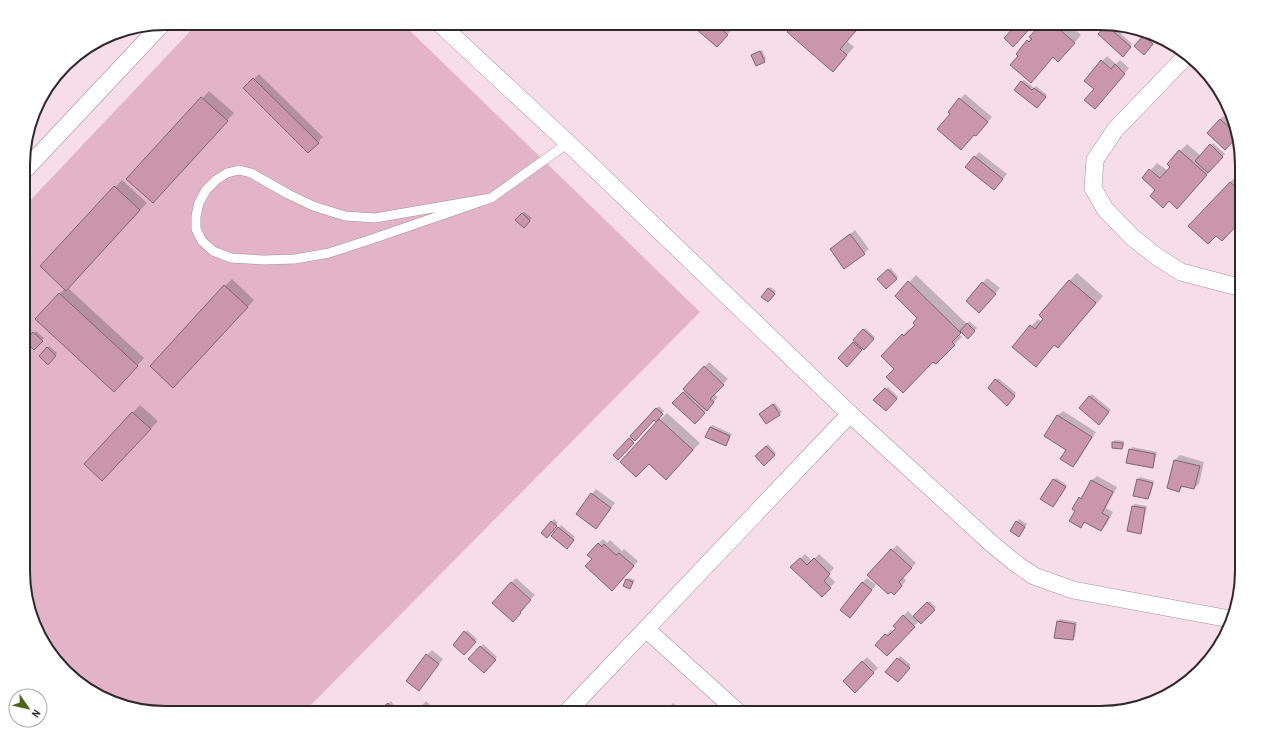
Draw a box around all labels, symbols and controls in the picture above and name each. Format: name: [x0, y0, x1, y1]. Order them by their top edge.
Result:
north arrow: [8, 688, 48, 728]
text: N: [29, 707, 44, 720]

